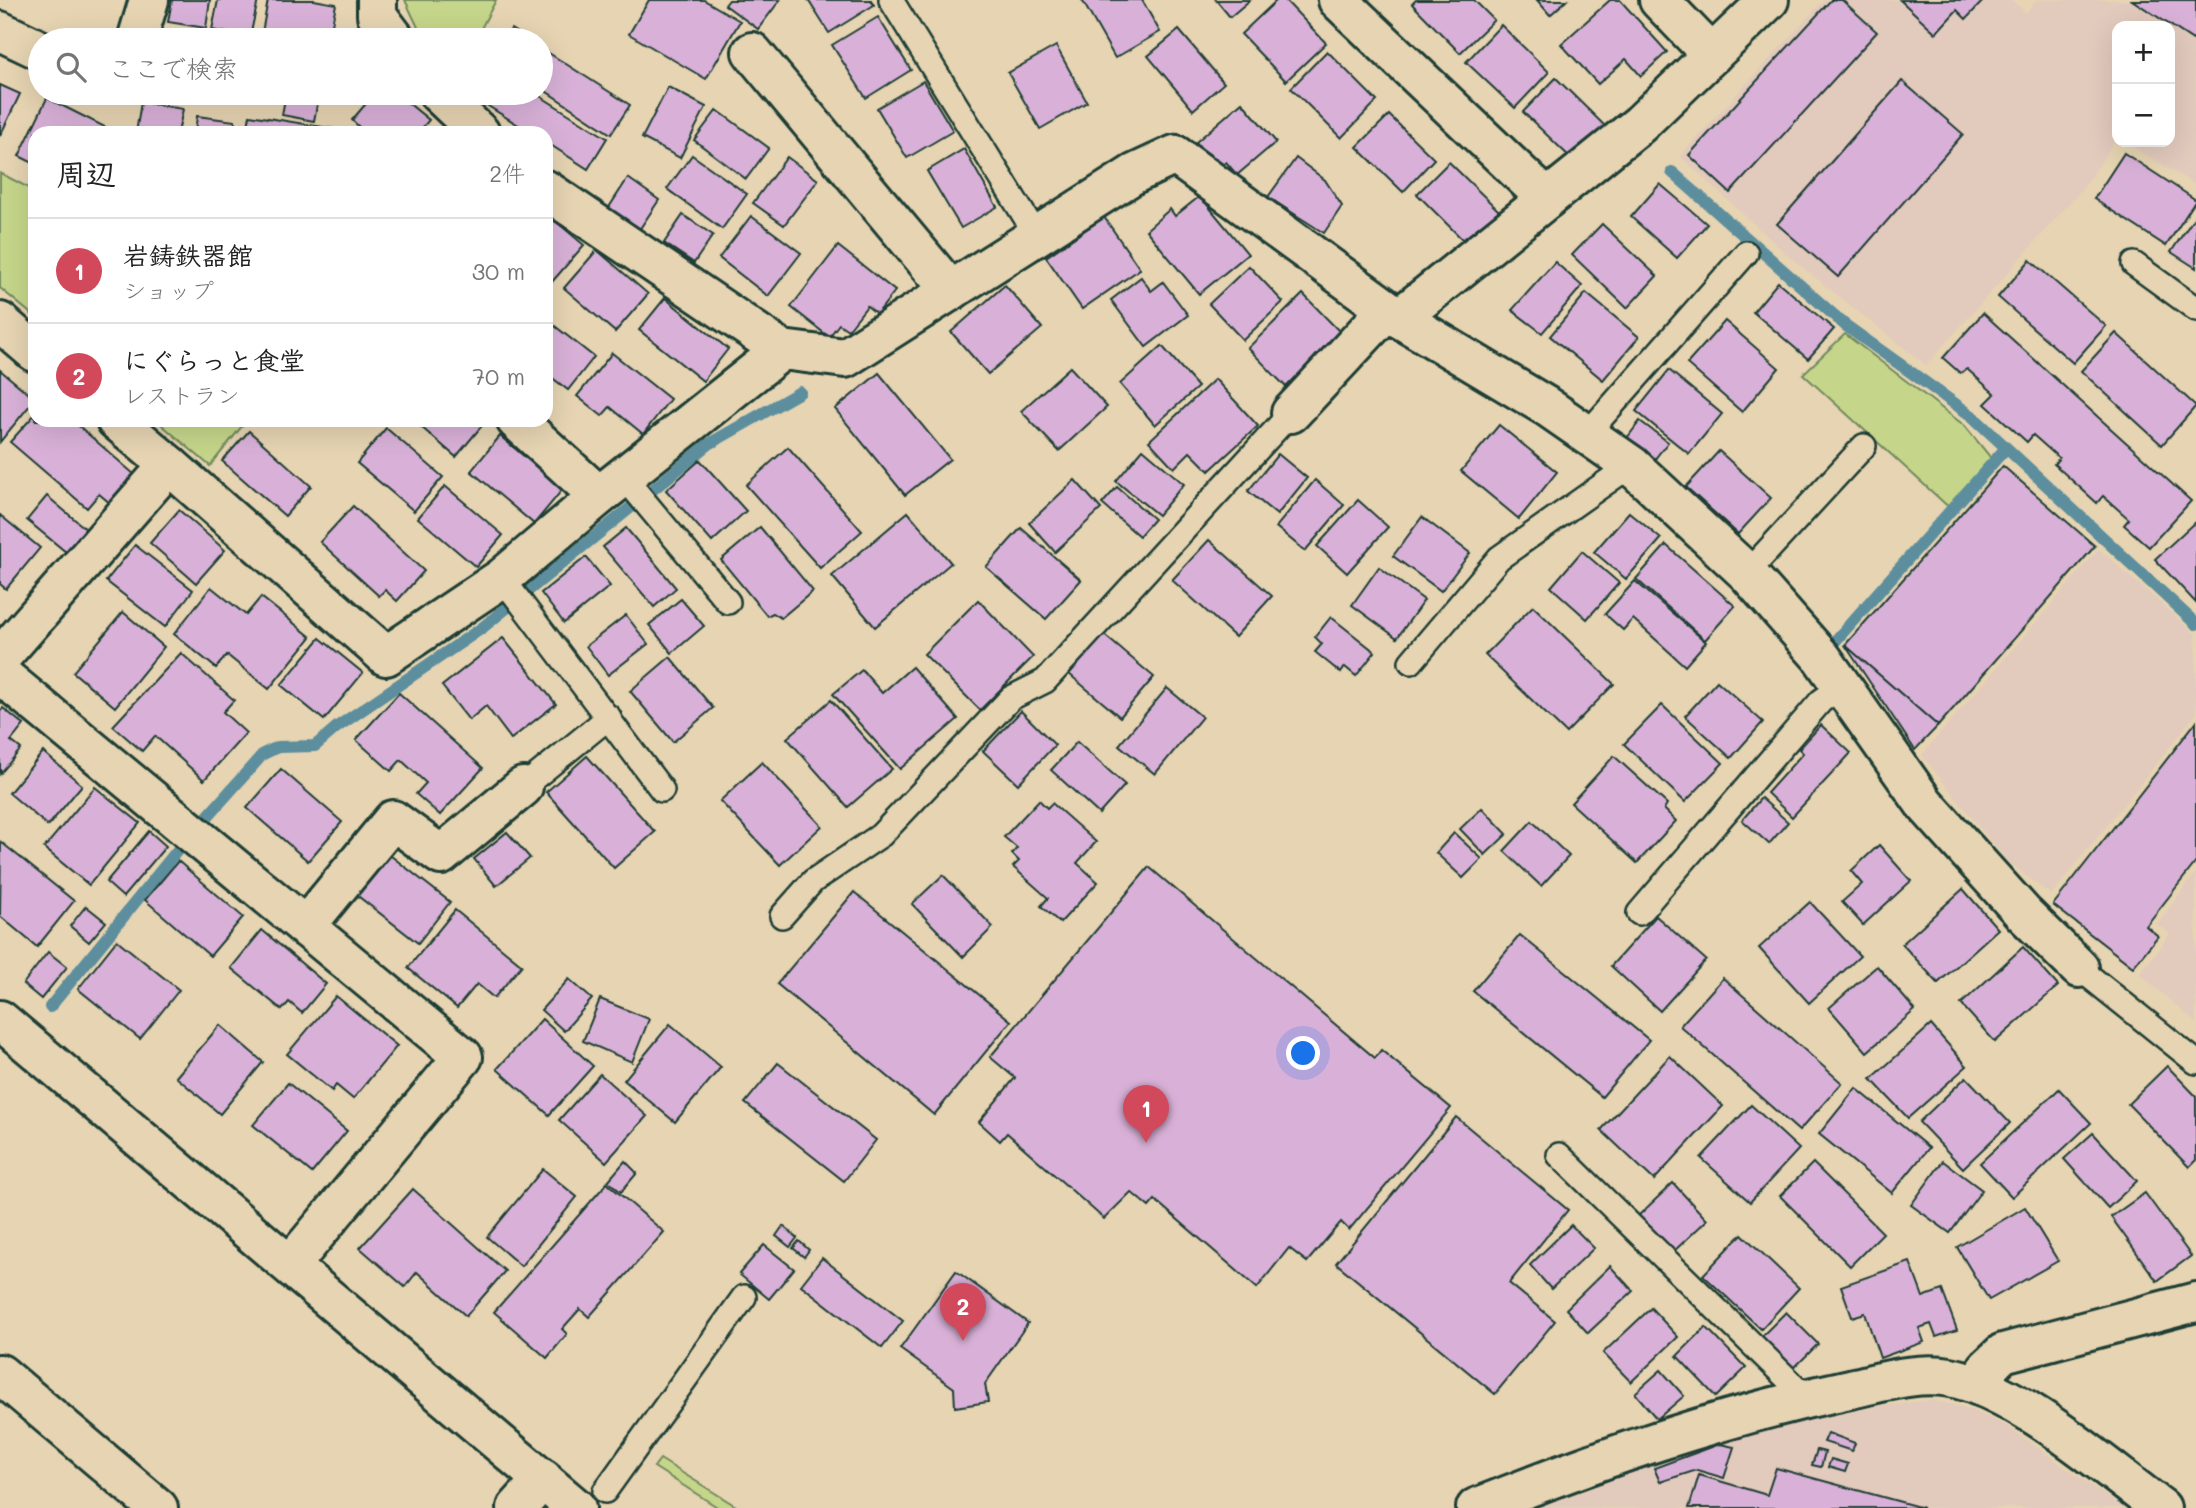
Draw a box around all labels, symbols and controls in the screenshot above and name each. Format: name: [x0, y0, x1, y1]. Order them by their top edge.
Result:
map controls: [2112, 21, 2175, 147]
button: +: [2112, 21, 2175, 84]
search box: [28, 28, 553, 105]
icon: search: [52, 48, 90, 86]
text: ここで検索: [108, 51, 238, 85]
button: −: [2112, 84, 2175, 147]
text: 周辺: [56, 153, 116, 193]
text: 2件: [489, 158, 525, 188]
text: 岩鋳鉄器館: [123, 238, 253, 272]
text: 1: [74, 256, 84, 286]
text: 30 m: [472, 256, 525, 286]
text: ショップ: [123, 275, 214, 305]
text: にぐらっと食堂: [123, 343, 305, 377]
text: 2: [73, 361, 85, 391]
text: 70 m: [472, 361, 525, 391]
text: レストラン: [123, 380, 240, 410]
your location: [1286, 1036, 1320, 1070]
pin: 1: [1123, 1085, 1169, 1143]
pin: 2: [940, 1283, 986, 1341]

